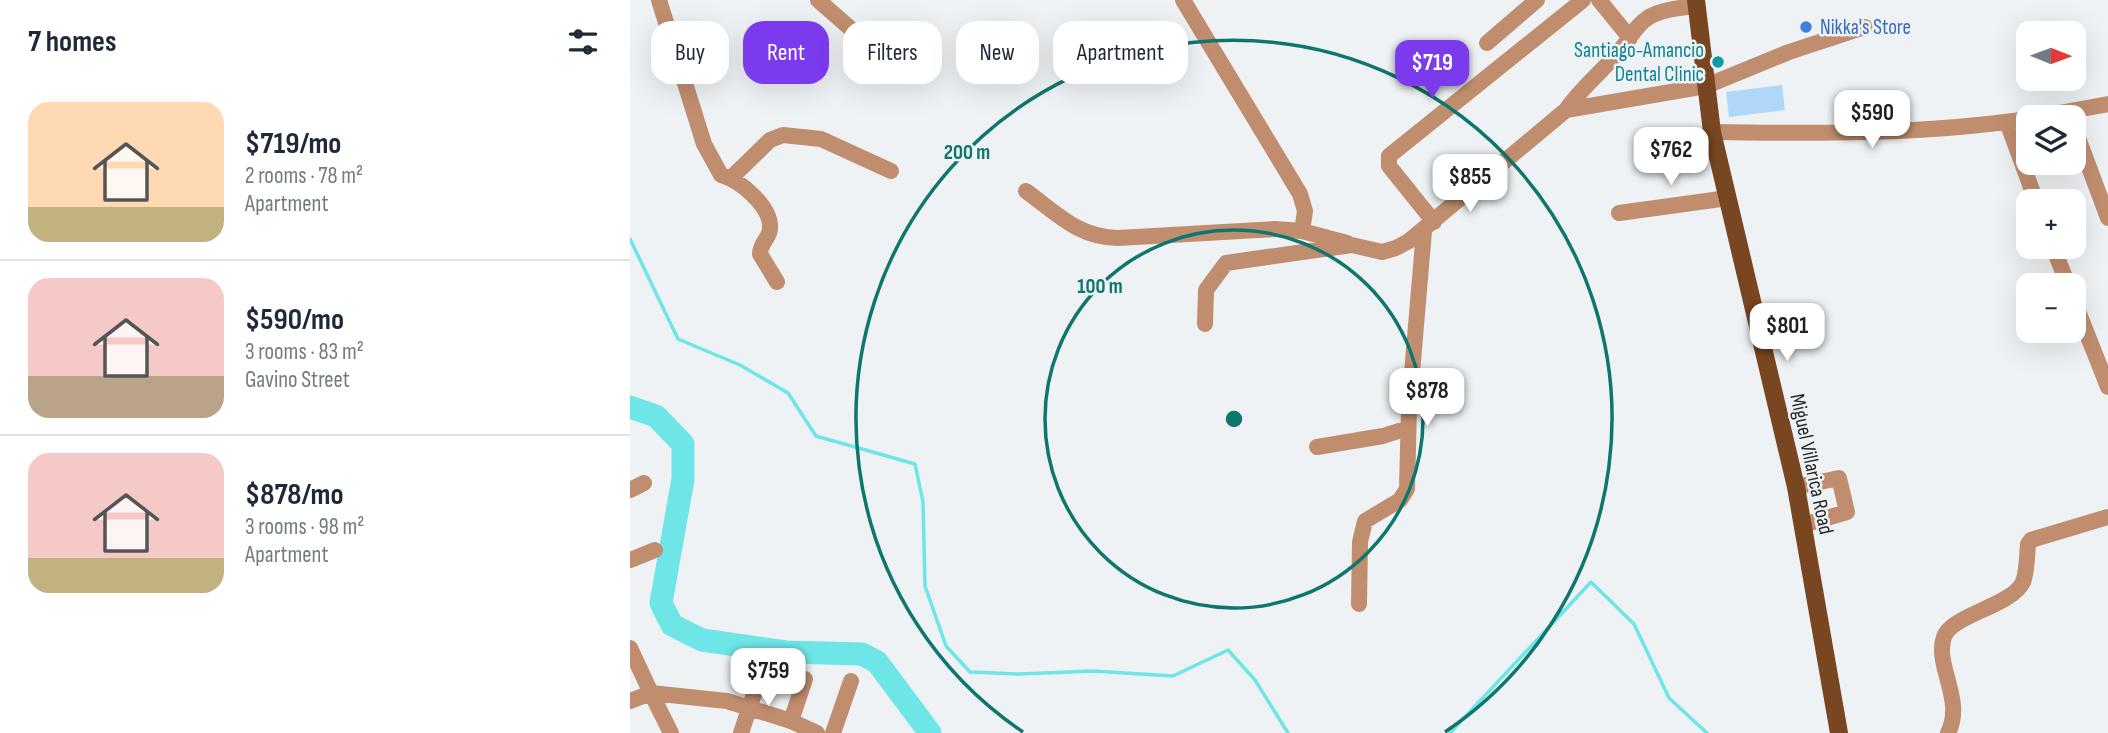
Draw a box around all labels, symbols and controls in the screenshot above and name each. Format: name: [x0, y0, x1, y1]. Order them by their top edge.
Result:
place label: Nikka's Store: [1820, 15, 1911, 40]
marker: Nikka's Store: [1798, 19, 1814, 35]
chip: Buy: [651, 21, 729, 84]
chip: Rent: [743, 21, 829, 84]
chip: Filters: [843, 21, 942, 84]
chip: New: [956, 21, 1039, 84]
chip: Apartment: [1053, 21, 1188, 84]
north arrow: [2016, 21, 2086, 91]
map controls: [2016, 21, 2086, 343]
icon: filters: [564, 23, 602, 61]
text: 7 homes: [28, 24, 116, 60]
place label: Santiago-Amancio Dental Clinic: [1574, 38, 1704, 87]
pin: $719: [1391, 41, 1473, 100]
text: $719: [1411, 49, 1453, 77]
marker: Santiago-Amancio Dental Clinic: [1710, 54, 1726, 70]
pin: $590: [1831, 90, 1913, 150]
text: $590: [1850, 99, 1894, 127]
button: layers: [2016, 105, 2086, 175]
text: $719/mo: [245, 126, 341, 162]
pin: $762: [1630, 128, 1712, 187]
icon: home: [84, 130, 168, 214]
text: $762: [1650, 136, 1692, 164]
text: 200 m: [944, 140, 990, 165]
pin: $855: [1429, 154, 1511, 214]
text: 2 rooms · 78 m²: [245, 162, 363, 190]
text: $855: [1449, 163, 1491, 191]
button: +: [2016, 189, 2086, 259]
text: Apartment: [245, 190, 329, 218]
button: −: [2016, 273, 2086, 343]
text: 100 m: [1077, 274, 1123, 299]
text: $590/mo: [245, 302, 344, 338]
pin: $801: [1746, 304, 1828, 363]
icon: home: [84, 306, 168, 390]
text: $801: [1766, 312, 1808, 340]
text: 3 rooms · 83 m²: [245, 338, 364, 366]
text: Gavino Street: [245, 366, 350, 394]
pin: $878: [1386, 368, 1468, 428]
text: $878: [1405, 377, 1449, 405]
street label: Miguel Villarica Road: [1784, 392, 1839, 537]
centre of rings: [1222, 407, 1246, 431]
text: $878/mo: [245, 477, 343, 513]
icon: home: [84, 481, 168, 565]
text: 3 rooms · 98 m²: [245, 513, 364, 541]
text: Apartment: [245, 541, 329, 569]
pin: $759: [727, 648, 809, 708]
text: $759: [747, 657, 789, 685]

